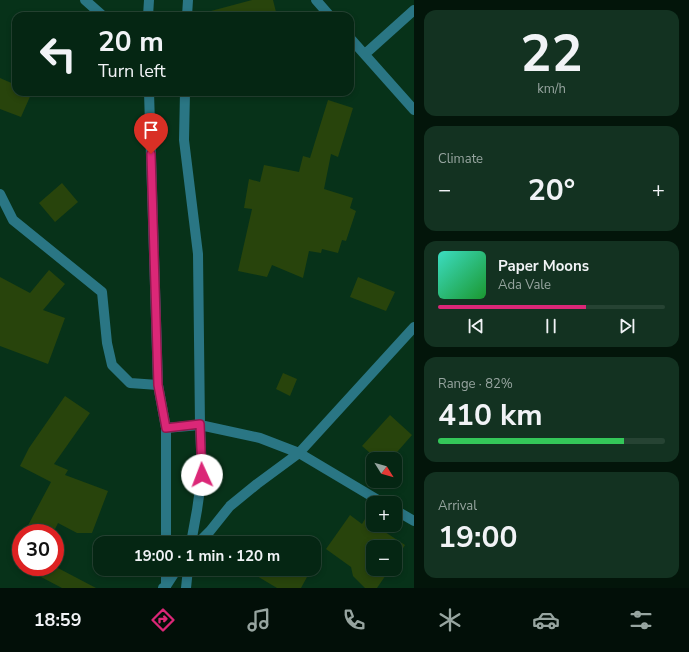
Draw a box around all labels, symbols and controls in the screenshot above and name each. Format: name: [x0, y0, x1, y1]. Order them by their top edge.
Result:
text: 22: [520, 18, 583, 89]
text: 20 m: [98, 23, 164, 61]
icon: left: [32, 28, 84, 80]
text: Turn left: [98, 59, 166, 83]
text: km/h: [537, 80, 566, 98]
pin: [134, 113, 168, 154]
icon: arrive: [140, 119, 162, 141]
text: Climate: [438, 150, 483, 168]
text: 20°: [528, 170, 575, 211]
text: −: [438, 175, 451, 205]
text: +: [652, 175, 665, 205]
text: Paper Moons: [498, 256, 589, 276]
text: Ada Vale: [498, 276, 551, 294]
icon: previous: [465, 315, 487, 337]
icon: pause: [540, 315, 562, 337]
icon: next: [616, 315, 638, 337]
text: Range · 82%: [438, 375, 513, 393]
text: 410 km: [438, 395, 543, 436]
north arrow: [366, 452, 402, 488]
map controls: [366, 452, 402, 576]
position arrow: [181, 454, 223, 496]
button: +: [366, 496, 402, 532]
text: Arrival: [438, 497, 477, 515]
text: 19:00: [438, 517, 517, 558]
speed limit sign: 30: [12, 524, 64, 576]
button: −: [366, 540, 402, 576]
text: 19:00 · 1 min · 120 m: [134, 546, 280, 566]
icon: directions: [149, 606, 177, 634]
icon: music: [245, 606, 273, 634]
icon: phone: [340, 606, 368, 634]
icon: climate: [436, 606, 464, 634]
icon: car: [532, 606, 560, 634]
icon: filters: [627, 606, 655, 634]
text: 18:59: [34, 608, 81, 632]

